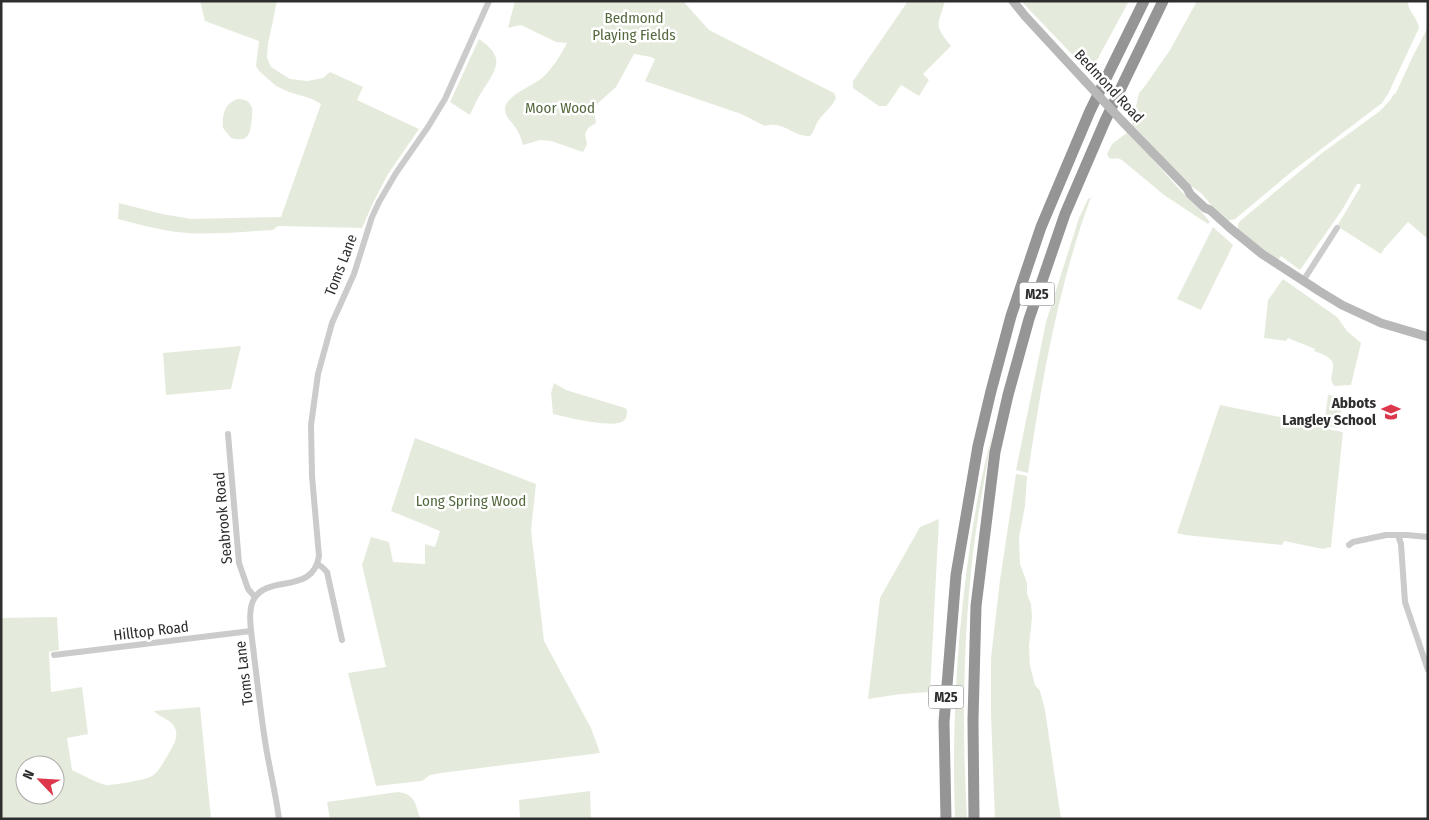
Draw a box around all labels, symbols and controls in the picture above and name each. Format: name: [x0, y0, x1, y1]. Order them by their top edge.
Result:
park label: Bedmond Playing Fields: [592, 9, 676, 44]
street label: Bedmond Road: [1070, 46, 1148, 126]
park label: Moor Wood: [525, 99, 595, 117]
street label: Toms Lane: [321, 232, 361, 298]
road number: M25: [1020, 282, 1054, 306]
place label: Abbots Langley School: [1282, 394, 1377, 429]
school or university icon: Abbots Langley School: [1380, 401, 1402, 423]
street label: Seabrook Road: [210, 471, 236, 565]
park label: Long Spring Wood: [416, 492, 526, 510]
street label: Hilltop Road: [112, 617, 190, 645]
street label: Toms Lane: [231, 640, 257, 706]
road number: M25: [928, 686, 964, 709]
north arrow: [15, 755, 65, 805]
text: N: [19, 767, 38, 782]

